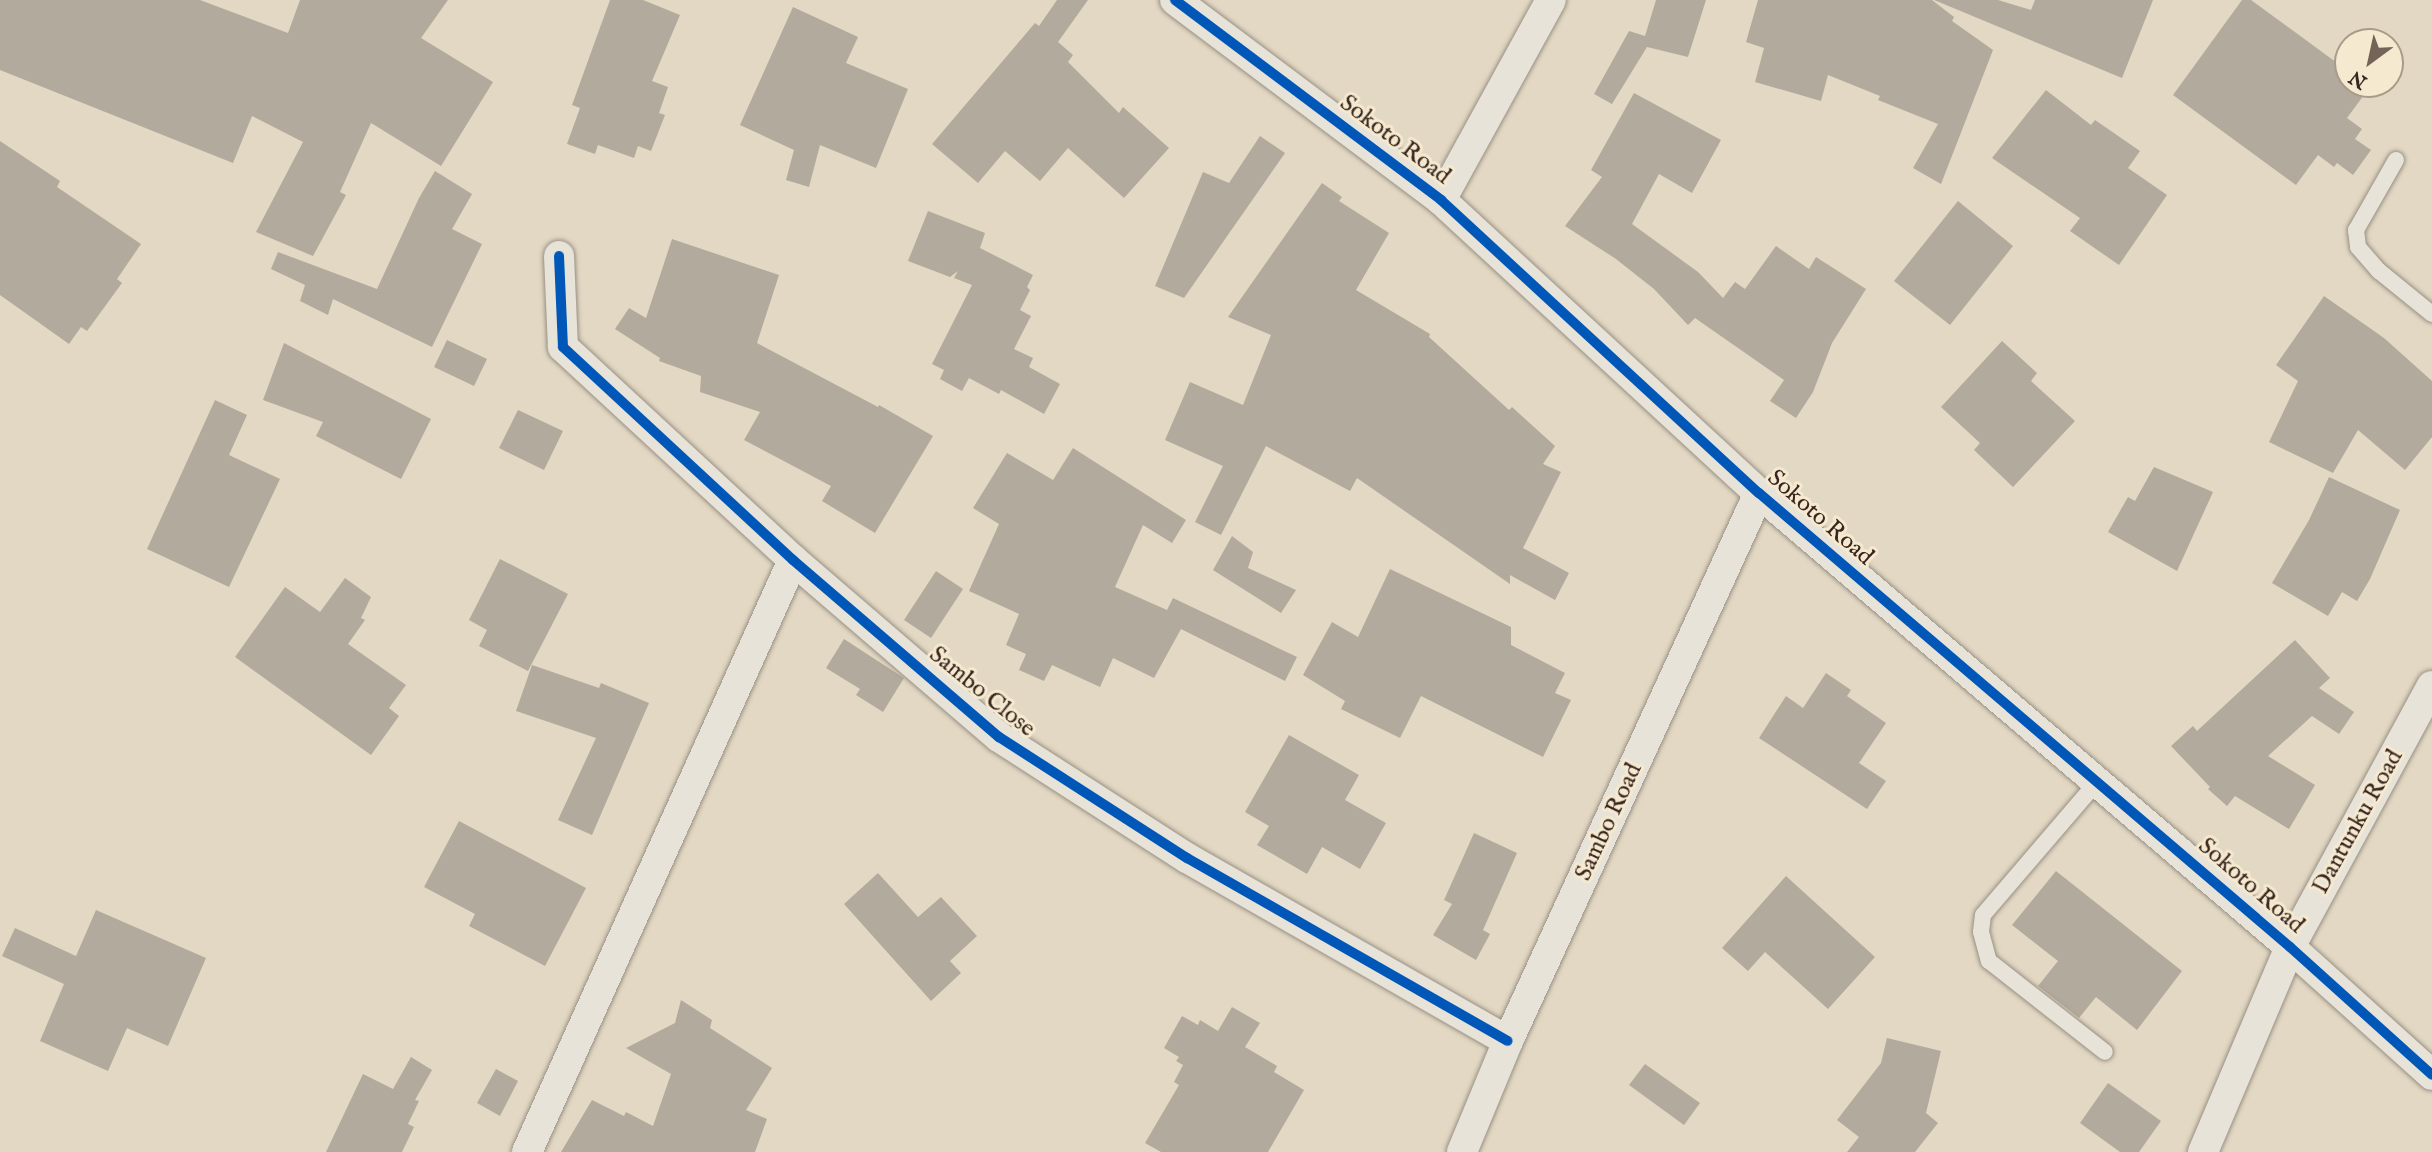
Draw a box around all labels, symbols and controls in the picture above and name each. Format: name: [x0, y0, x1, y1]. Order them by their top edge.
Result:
north arrow: [2334, 28, 2404, 98]
text: N: [2345, 64, 2372, 93]
street label: Sokoto Road: [1334, 89, 1456, 191]
street label: Sokoto Road: [1761, 464, 1879, 572]
street label: Sambo Close: [923, 640, 1041, 744]
street label: Dantunku Road: [2306, 745, 2410, 899]
street label: Sambo Road: [1569, 759, 1649, 885]
street label: Sokoto Road: [2192, 832, 2310, 940]

